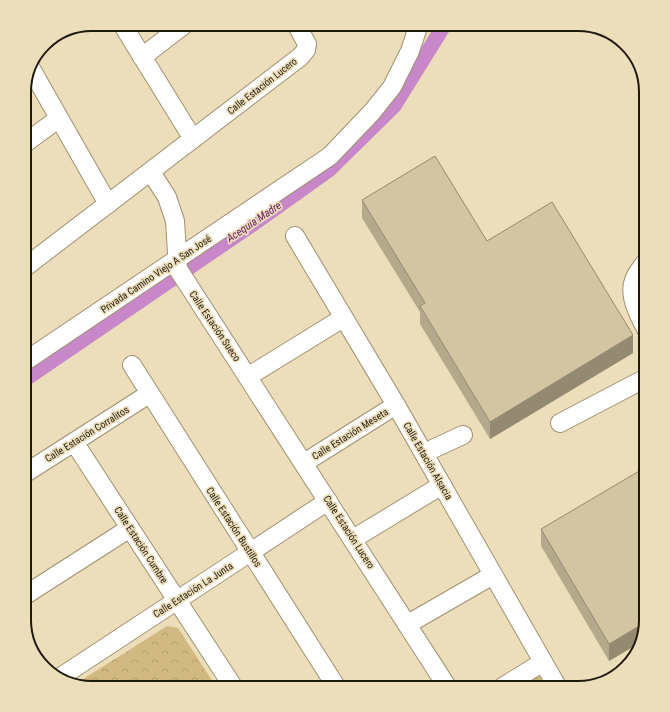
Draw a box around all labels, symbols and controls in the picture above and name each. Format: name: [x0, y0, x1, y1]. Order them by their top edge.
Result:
street label: Calle Estación Lucero: [225, 55, 299, 117]
water label: Acequia Madre: [223, 199, 284, 246]
street label: Privada Camino Viejo A San José: [99, 233, 214, 315]
street label: Calle Estación Sueco: [187, 289, 243, 363]
street label: Calle Estación Corralitos: [43, 403, 131, 464]
street label: Calle Estación Meseta: [310, 406, 390, 462]
street label: Calle Estación Alsacia: [401, 420, 455, 502]
street label: Calle Estación Bustillos: [204, 485, 264, 569]
street label: Calle Estación Lucero: [321, 493, 377, 571]
street label: Calle Estación Cumbre: [112, 505, 170, 586]
street label: Calle Estación La Junta: [151, 560, 235, 620]

